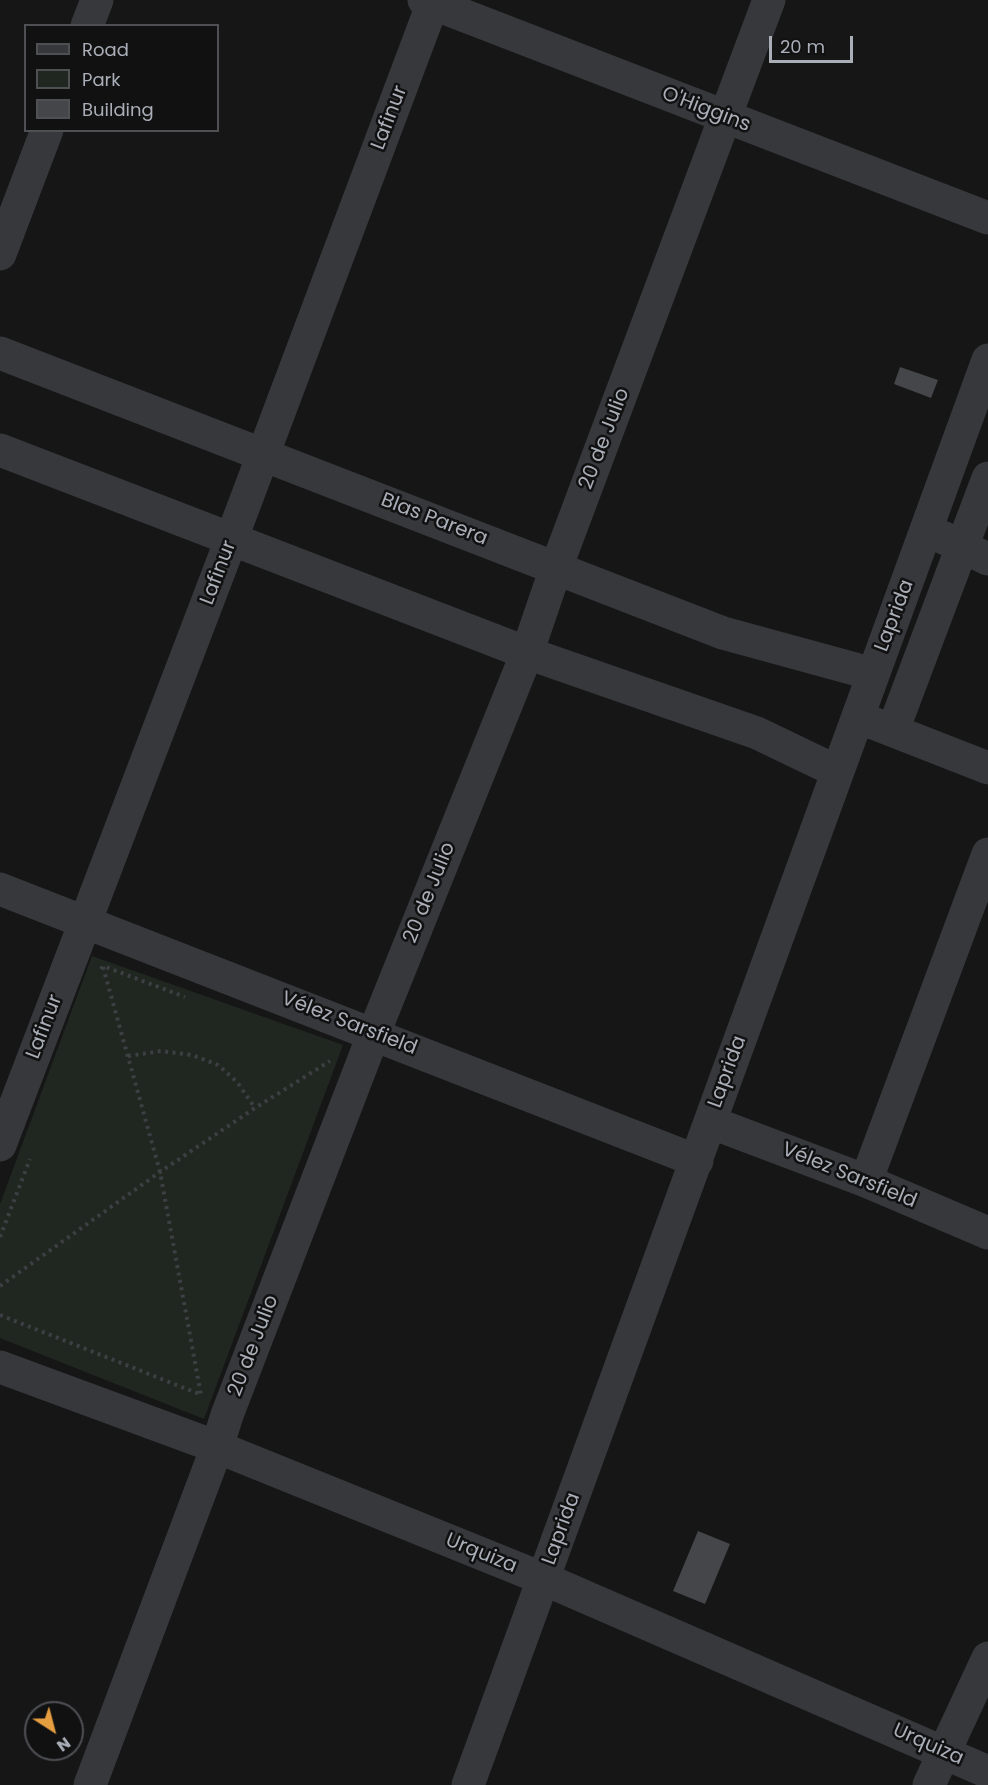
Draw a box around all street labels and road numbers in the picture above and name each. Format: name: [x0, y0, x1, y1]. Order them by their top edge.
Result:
street label: O'Higgins: [658, 82, 754, 138]
street label: Lafinur: [367, 83, 413, 153]
street label: 20 de Julio: [575, 385, 635, 493]
street label: Blas Parera: [377, 489, 491, 551]
street label: Lafinur: [196, 538, 242, 608]
street label: Laprida: [870, 577, 920, 655]
street label: 20 de Julio: [399, 839, 461, 947]
street label: Vélez Sarsfield: [278, 987, 420, 1061]
street label: Lafinur: [22, 992, 68, 1062]
street label: Laprida: [704, 1033, 752, 1111]
street label: Vélez Sarsfield: [778, 1138, 920, 1214]
street label: 20 de Julio: [224, 1292, 284, 1400]
street label: Laprida: [538, 1490, 586, 1568]
street label: Urquiza: [442, 1529, 520, 1579]
street label: Urquiza: [889, 1719, 967, 1771]

